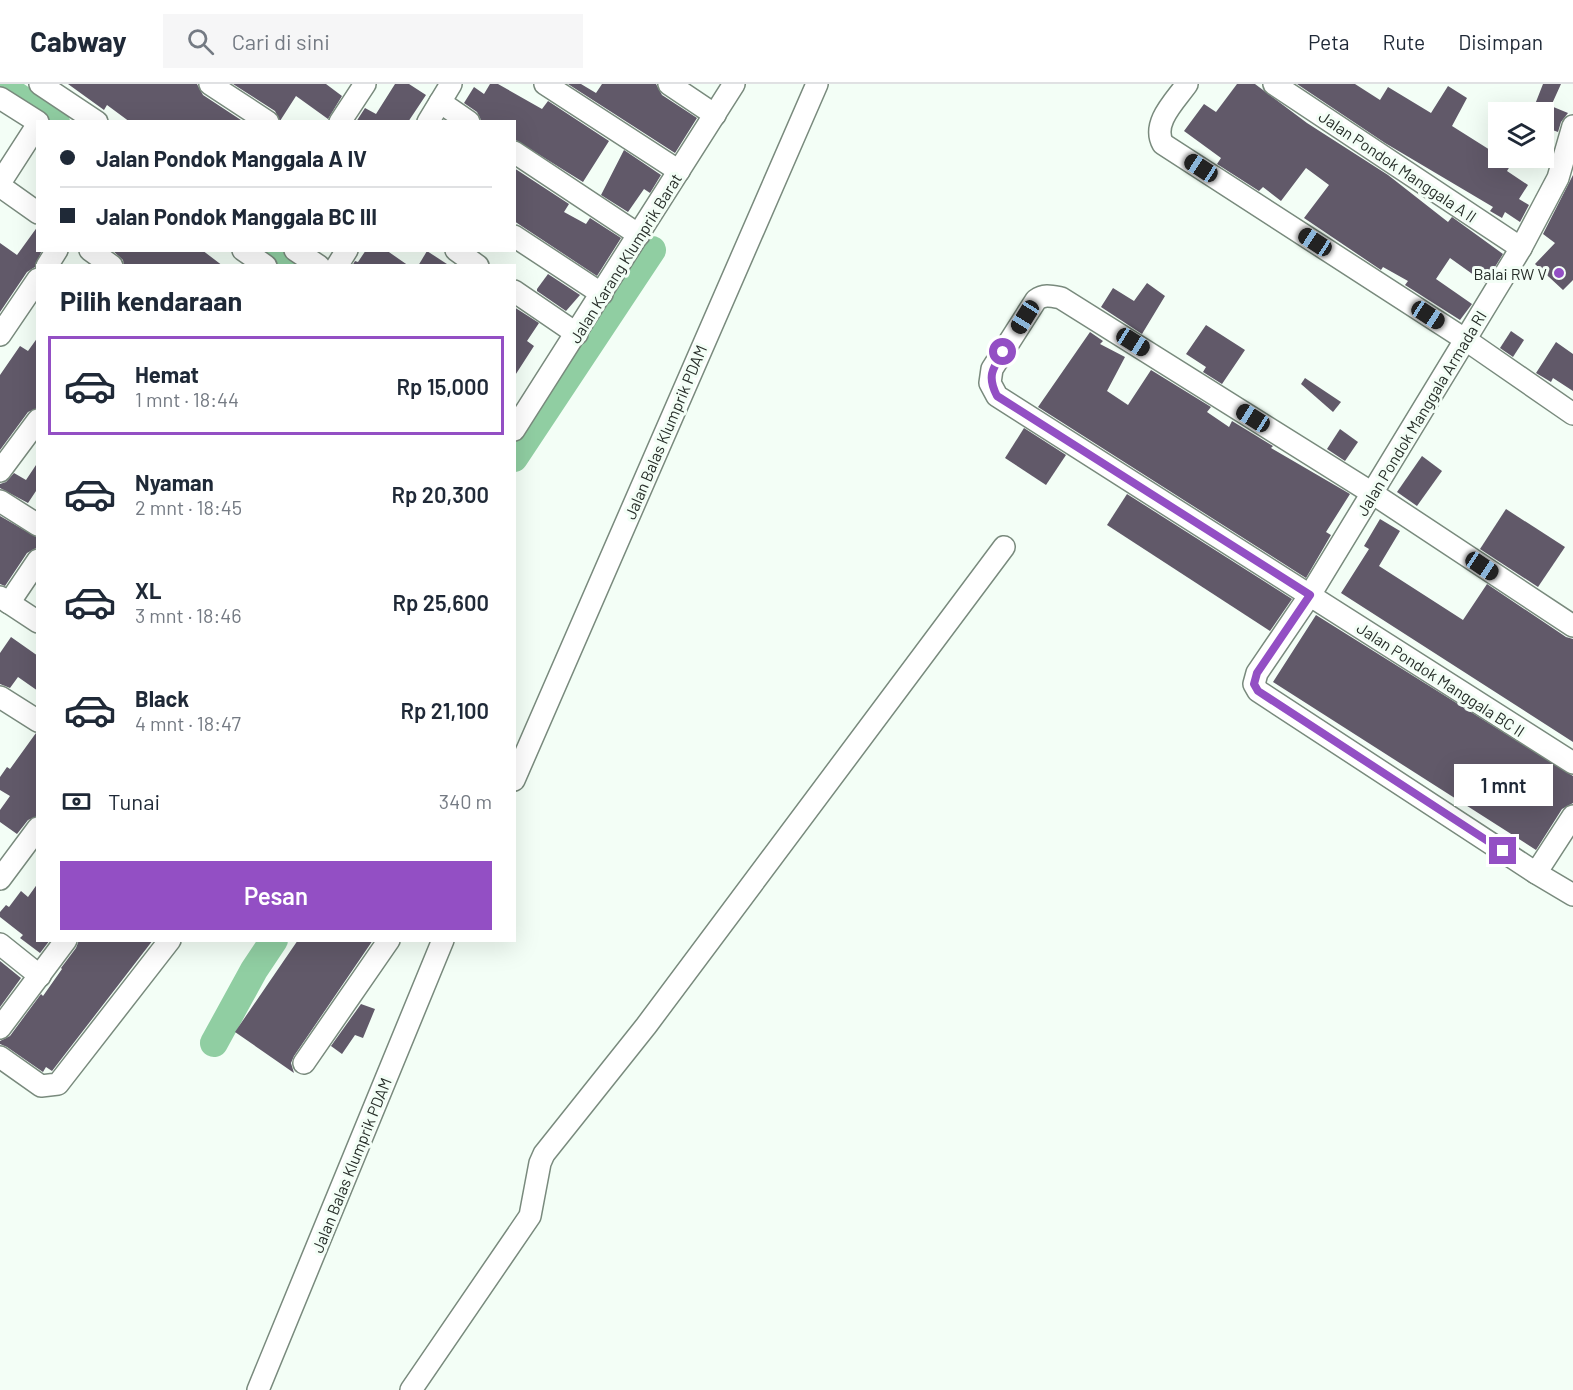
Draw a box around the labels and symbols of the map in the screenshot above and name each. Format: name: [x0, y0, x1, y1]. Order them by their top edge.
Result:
street label: Jalan Pondok Manggala A II: [1316, 106, 1480, 226]
car: [1181, 151, 1221, 185]
street label: Jalan Karang Klumprik Barat: [565, 170, 685, 346]
car: [1295, 225, 1335, 259]
place label: Balai RW V: [1473, 264, 1547, 283]
marker: Balai RW V: [1552, 266, 1566, 280]
car: [1008, 297, 1042, 337]
car: [1408, 298, 1448, 332]
street label: Jalan Pondok Manggala Armada RI: [1352, 307, 1490, 519]
car: [1113, 325, 1153, 359]
route start: [989, 338, 1016, 365]
street label: Jalan Balas Klumprik PDAM: [620, 342, 710, 522]
car: [1233, 401, 1273, 435]
car: [1462, 548, 1502, 584]
street label: Jalan Pondok Manggala BC II: [1354, 618, 1528, 740]
callout: 1 mnt: [1454, 764, 1552, 806]
route end: [1489, 837, 1516, 864]
street label: Jalan Balas Klumprik PDAM: [307, 1075, 395, 1255]

